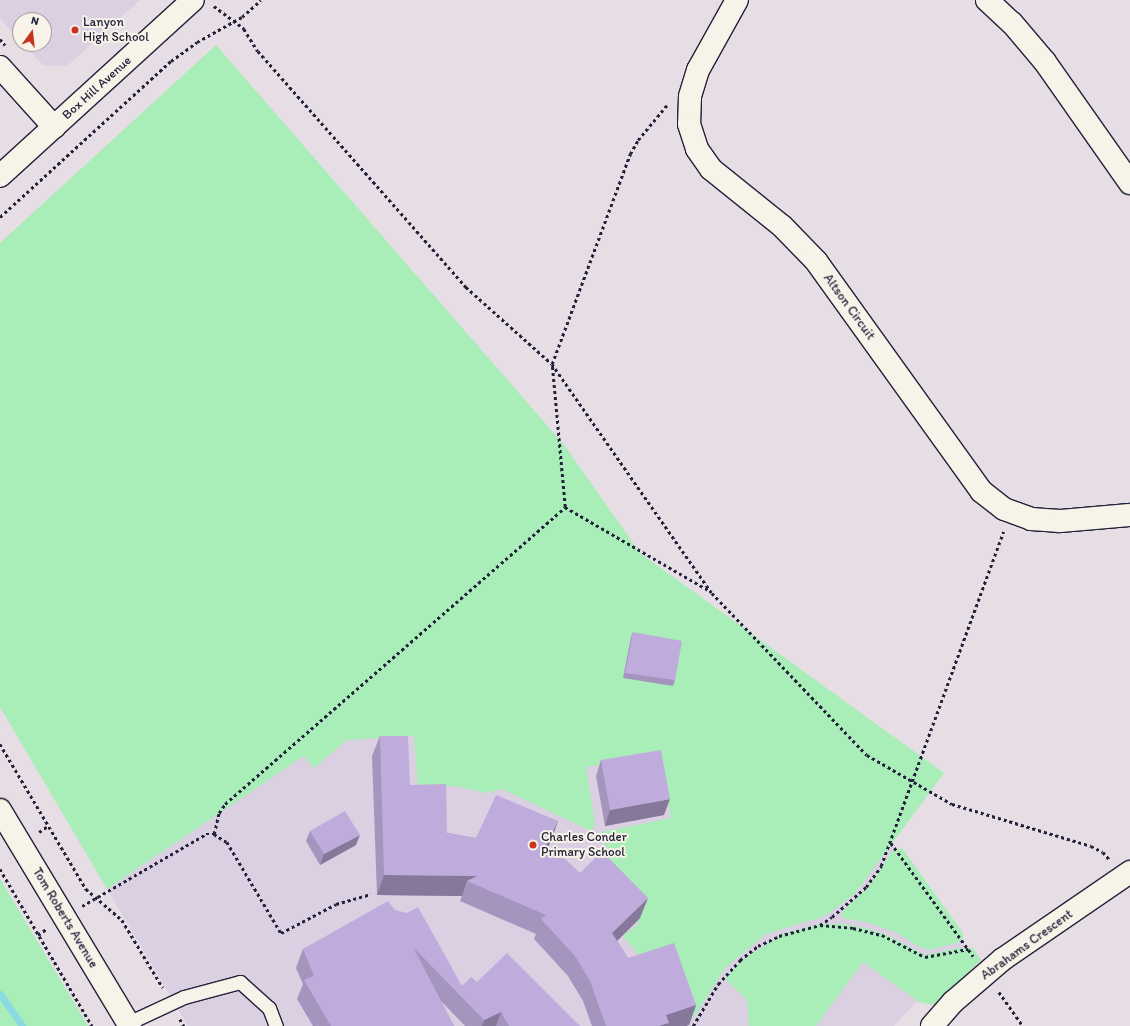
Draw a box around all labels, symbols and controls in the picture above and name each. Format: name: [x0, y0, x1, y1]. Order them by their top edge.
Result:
north arrow: [12, 12, 52, 52]
text: N: [30, 14, 40, 28]
place label: Lanyon High School: [83, 15, 149, 46]
marker: Lanyon High School: [70, 25, 80, 35]
street label: Box Hill Avenue: [59, 53, 135, 123]
street label: Altson Circuit: [820, 271, 878, 343]
place label: Charles Conder Primary School: [541, 830, 627, 861]
marker: Charles Conder Primary School: [528, 840, 538, 850]
street label: Tom Roberts Avenue: [29, 866, 101, 970]
street label: Abrahams Crescent: [978, 906, 1076, 984]

